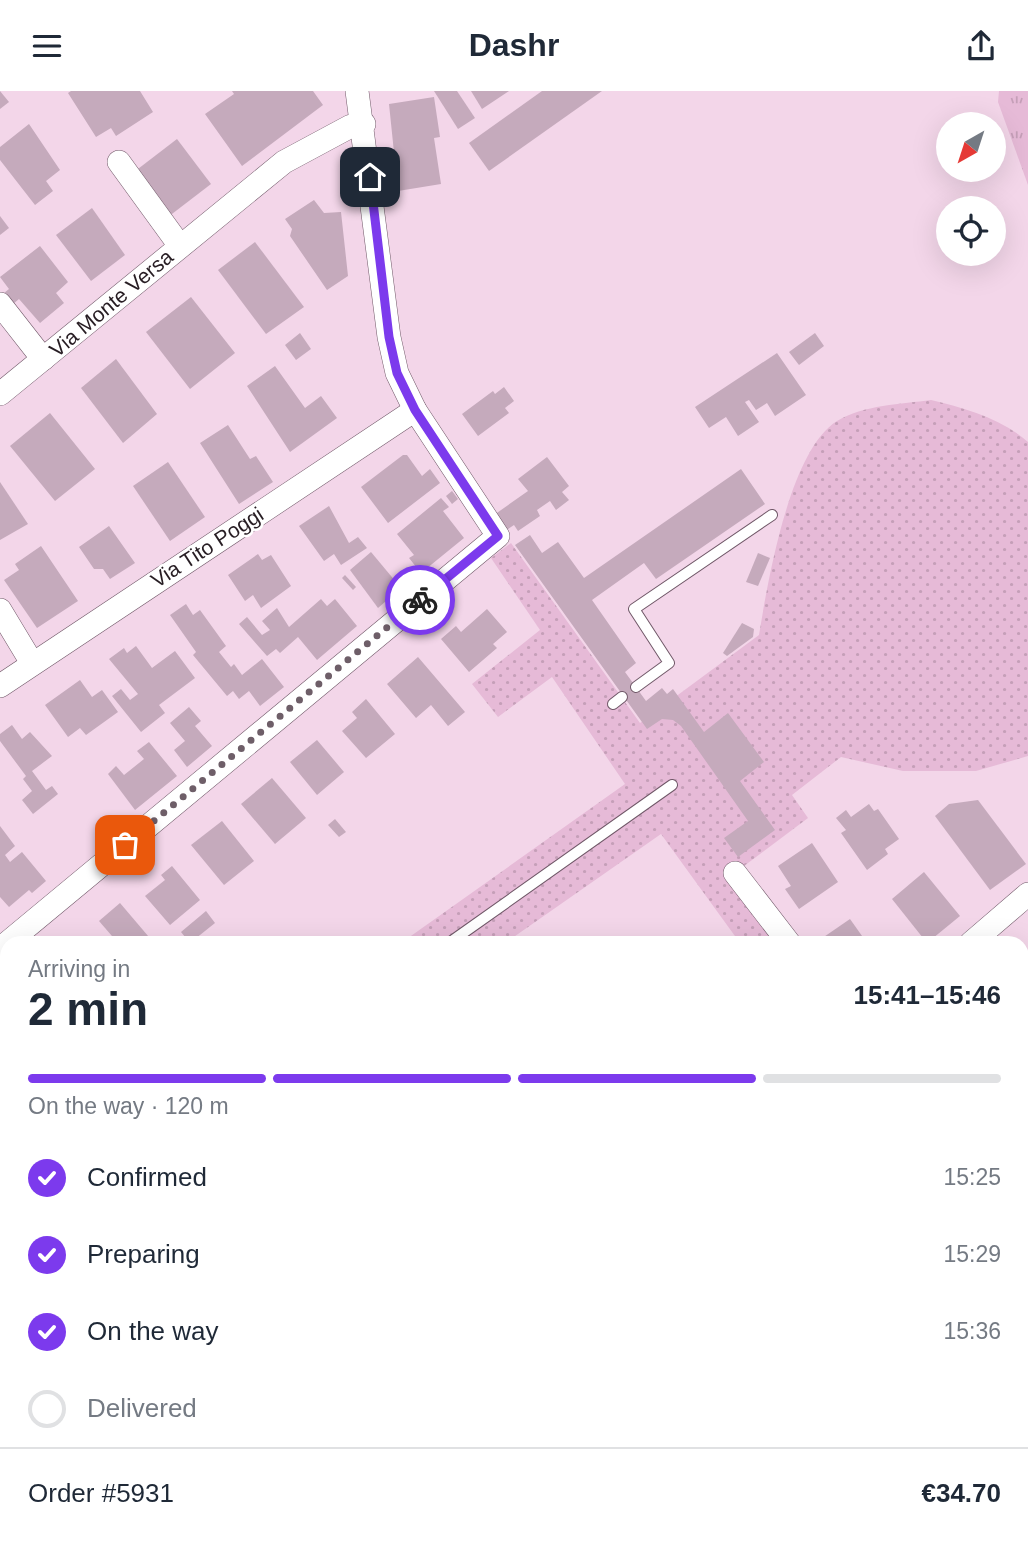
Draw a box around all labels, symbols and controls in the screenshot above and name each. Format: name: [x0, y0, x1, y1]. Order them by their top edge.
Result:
icon: menu: [28, 27, 66, 65]
text: Dashr: [469, 27, 559, 63]
icon: share: [962, 27, 1000, 65]
north arrow: [936, 112, 1006, 182]
map controls: [936, 112, 1006, 266]
pin: [340, 147, 400, 207]
icon: home: [351, 158, 389, 196]
button: locate: [936, 196, 1006, 266]
street label: Via Monte Versa: [45, 245, 178, 361]
street label: Via Tito Poggi: [147, 502, 267, 592]
courier: [385, 565, 455, 635]
icon: bike: [401, 581, 439, 619]
pin: [95, 815, 155, 875]
icon: bag: [106, 826, 144, 864]
text: Arriving in: [28, 956, 130, 982]
text: 15:41–15:46: [854, 980, 1001, 1010]
text: 2 min: [28, 983, 148, 1035]
text: On the way · 120 m: [28, 1093, 229, 1119]
icon: check: [28, 1159, 66, 1197]
text: Confirmed: [87, 1162, 207, 1192]
text: 15:25: [943, 1164, 1001, 1190]
icon: check: [28, 1236, 66, 1274]
text: Preparing: [87, 1239, 200, 1269]
text: 15:29: [943, 1241, 1001, 1267]
icon: check: [28, 1313, 66, 1351]
text: On the way: [87, 1316, 219, 1346]
text: 15:36: [943, 1318, 1001, 1344]
text: Delivered: [87, 1393, 197, 1423]
text: Order #5931: [28, 1478, 174, 1508]
text: €34.70: [921, 1478, 1001, 1508]

